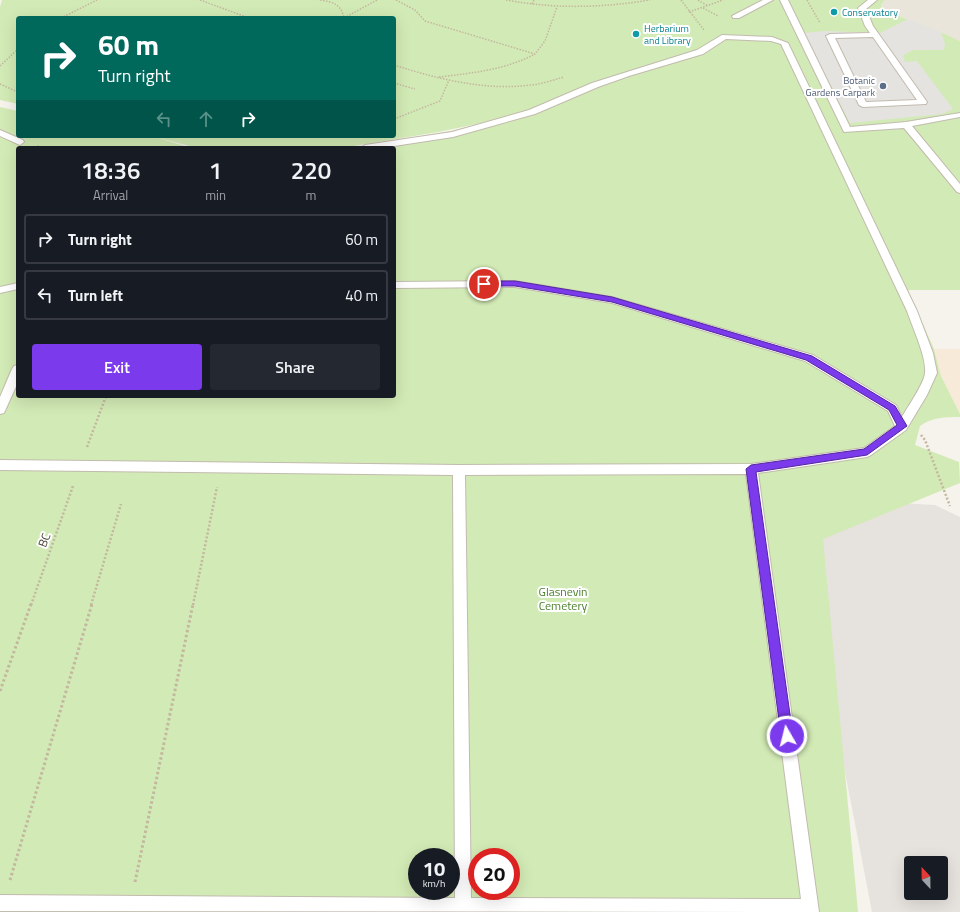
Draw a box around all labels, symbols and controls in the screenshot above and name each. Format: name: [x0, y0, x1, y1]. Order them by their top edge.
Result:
place label: Conservatory: [842, 5, 898, 20]
marker: Conservatory: [829, 7, 839, 17]
place label: Herbarium and Library: [644, 21, 691, 48]
text: 60 m: [98, 23, 159, 66]
marker: Herbarium and Library: [631, 29, 641, 39]
icon: right: [32, 32, 84, 84]
text: Turn right: [98, 62, 171, 89]
place label: Botanic Gardens Carpark: [806, 73, 875, 100]
marker: Botanic Gardens Carpark: [878, 81, 888, 91]
icon: left: [153, 108, 175, 130]
icon: ahead: [195, 108, 217, 130]
icon: right: [237, 108, 259, 130]
text: 18:36: [81, 152, 140, 188]
text: 1: [209, 152, 222, 188]
text: 220: [291, 152, 331, 188]
text: Arrival: [93, 185, 128, 205]
text: min: [205, 185, 226, 205]
text: m: [306, 185, 316, 205]
icon: right: [34, 228, 56, 250]
text: Turn right: [68, 228, 132, 251]
text: 60 m: [345, 228, 378, 251]
pin: [467, 267, 501, 301]
icon: arrive: [473, 273, 495, 295]
icon: left: [34, 284, 56, 306]
text: Turn left: [68, 284, 123, 307]
text: 40 m: [345, 284, 378, 307]
button: Exit: [32, 344, 202, 390]
button: Share: [210, 344, 380, 390]
street label: BC: [33, 530, 55, 550]
park label: Glasnevin Cemetery: [538, 582, 588, 615]
position arrow: [766, 715, 808, 757]
speed limit sign: 20: [468, 848, 520, 900]
text: 10: [423, 853, 445, 884]
north arrow: [904, 856, 948, 900]
map controls: [904, 856, 948, 900]
text: km/h: [423, 876, 445, 891]

